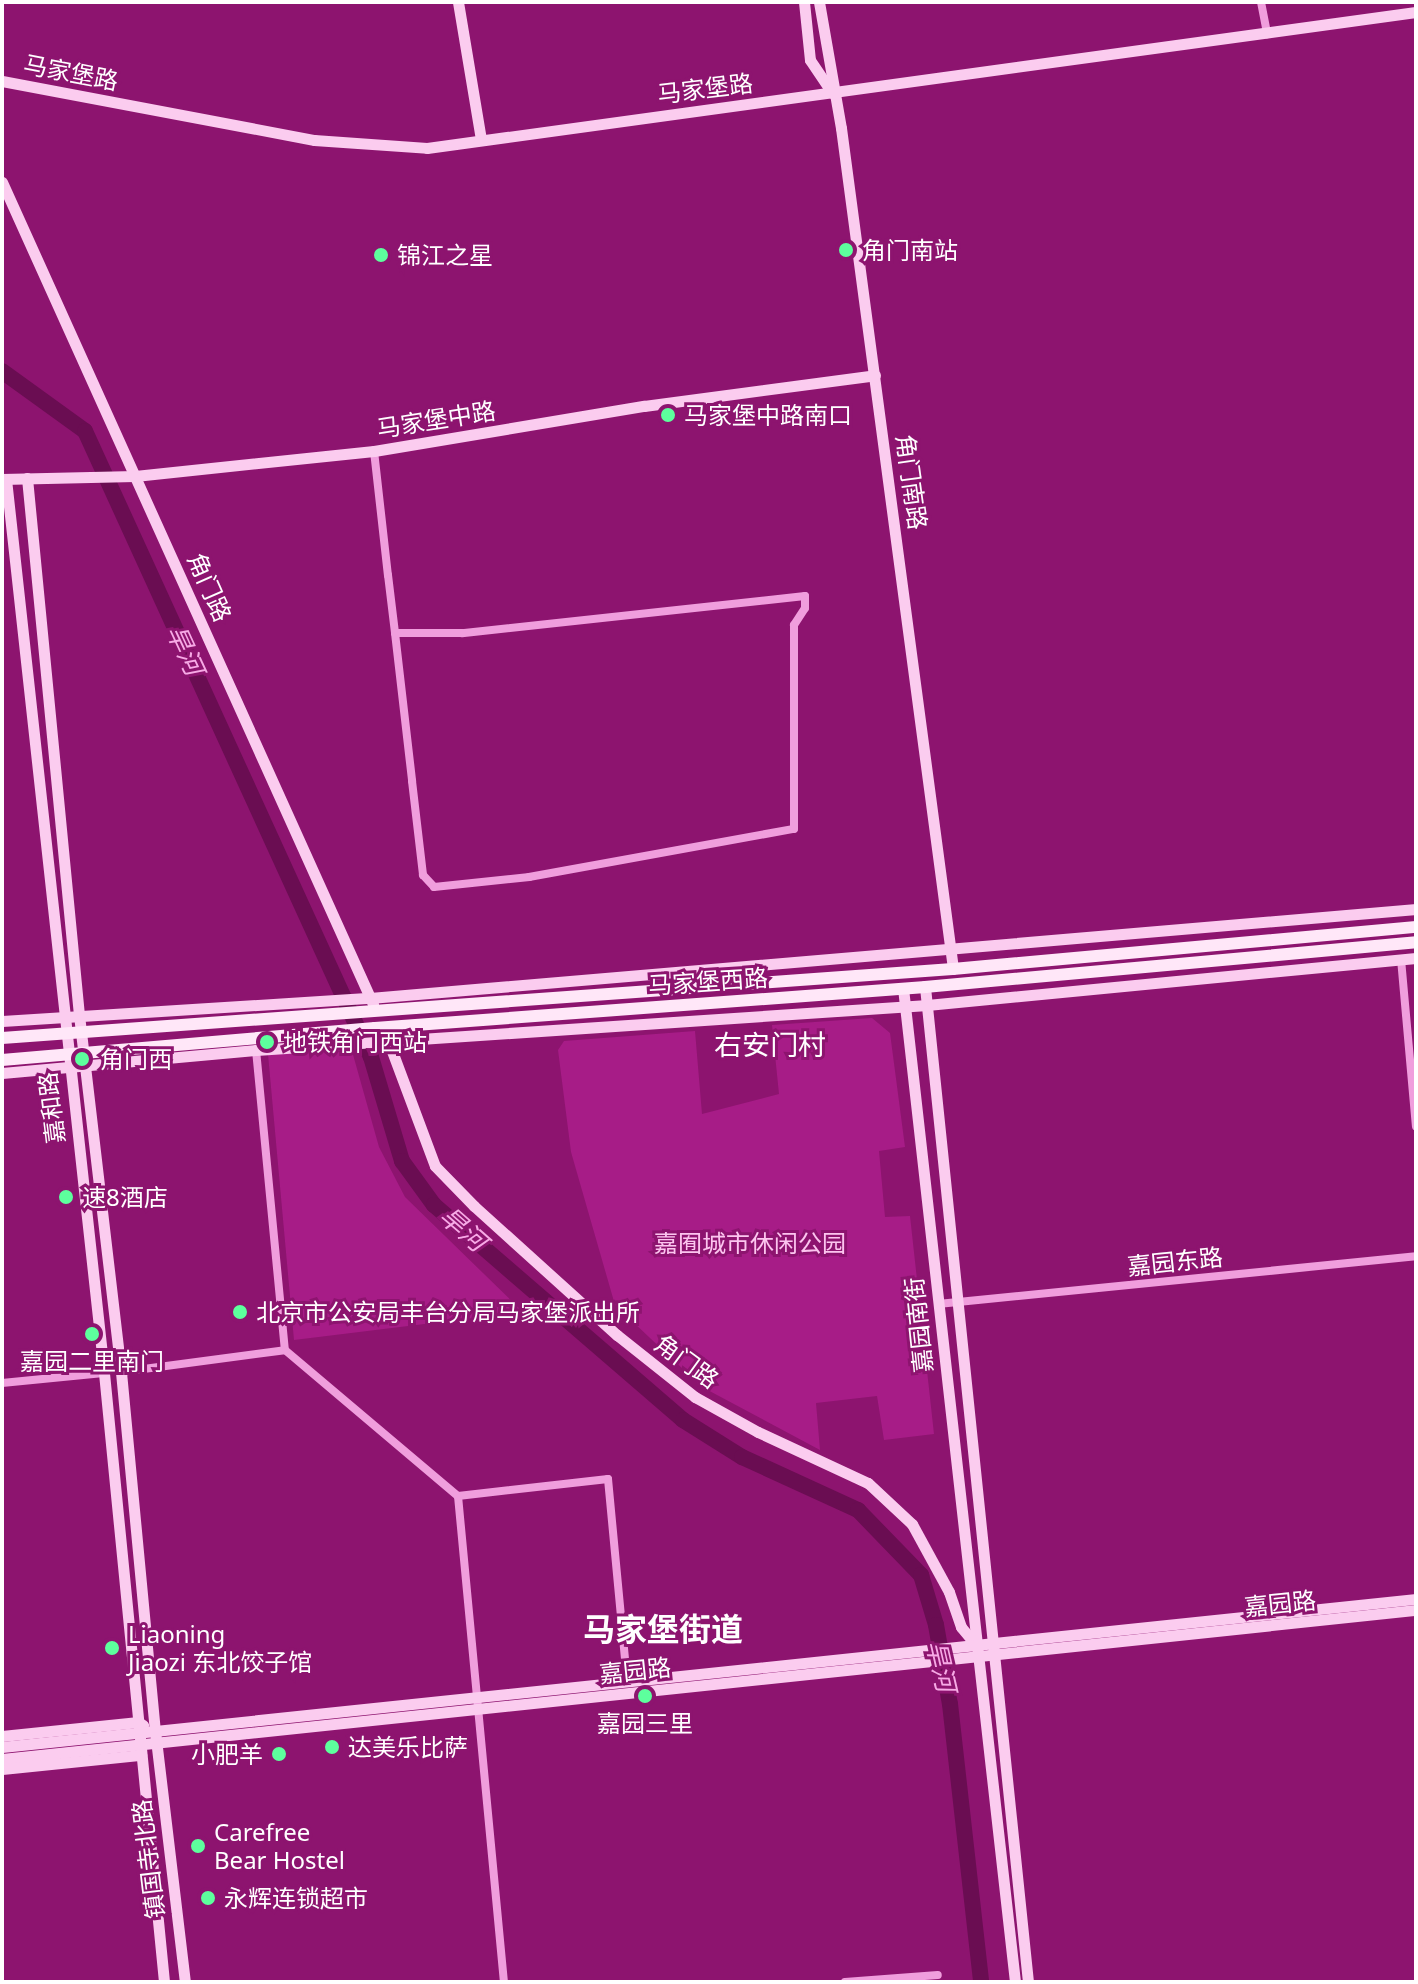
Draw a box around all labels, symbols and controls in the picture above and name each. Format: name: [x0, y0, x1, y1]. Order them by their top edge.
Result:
street label: 马家堡路: [21, 49, 121, 95]
street label: 马家堡路: [656, 68, 754, 108]
place label: 角门南站: [862, 236, 958, 264]
place label: 锦江之星: [397, 241, 493, 269]
marker: 角门南站: [837, 241, 855, 259]
marker: 锦江之星: [372, 246, 390, 264]
street label: 马家堡中路: [374, 395, 498, 443]
place label: 马家堡中路南口: [684, 401, 852, 429]
marker: 马家堡中路南口: [659, 406, 677, 424]
street label: 角门南路: [891, 432, 933, 532]
street label: 角门路: [182, 548, 238, 626]
water label: 旱河: [160, 620, 210, 680]
street label: 马家堡西路: [647, 962, 769, 1000]
district label: 右安门村: [714, 1027, 826, 1061]
place label: 地铁角门西站: [283, 1028, 427, 1056]
marker: 地铁角门西站: [258, 1033, 276, 1051]
place label: 角门西: [100, 1045, 172, 1073]
marker: 角门西: [71, 1048, 93, 1070]
street label: 嘉和路: [32, 1071, 70, 1145]
place label: 速8酒店: [82, 1183, 168, 1211]
marker: 速8酒店: [57, 1188, 75, 1206]
water label: 旱河: [433, 1200, 493, 1258]
park label: 嘉囿城市休闲公园: [654, 1229, 846, 1257]
street label: 嘉园东路: [1126, 1242, 1224, 1280]
street label: 嘉园南街: [899, 1276, 937, 1374]
place label: 北京市公安局丰台分局马家堡派出所: [256, 1298, 640, 1326]
marker: 北京市公安局丰台分局马家堡派出所: [231, 1303, 249, 1321]
marker: 嘉园二里南门: [83, 1325, 101, 1343]
street label: 角门路: [649, 1328, 725, 1394]
place label: 嘉园二里南门: [20, 1347, 164, 1375]
street label: 嘉园路: [1243, 1585, 1317, 1621]
district label: 马家堡街道: [583, 1610, 743, 1648]
place label: Liaoning Jiaozi 东北饺子馆: [128, 1620, 312, 1676]
water label: 旱河: [920, 1637, 962, 1695]
marker: Liaoning Jiaozi 东北饺子馆: [103, 1639, 121, 1657]
street label: 嘉园路: [598, 1652, 672, 1688]
marker: 嘉园三里: [636, 1687, 654, 1705]
place label: 嘉园三里: [597, 1709, 693, 1737]
place label: 达美乐比萨: [348, 1733, 468, 1761]
marker: 达美乐比萨: [323, 1738, 341, 1756]
place label: 小肥羊: [191, 1740, 263, 1768]
marker: 小肥羊: [270, 1745, 288, 1763]
street label: 镇国寺北路: [126, 1798, 170, 1920]
place label: Carefree Bear Hostel: [214, 1818, 345, 1874]
marker: Carefree Bear Hostel: [189, 1837, 207, 1855]
place label: 永辉连锁超市: [224, 1884, 368, 1912]
marker: 永辉连锁超市: [199, 1889, 217, 1907]

